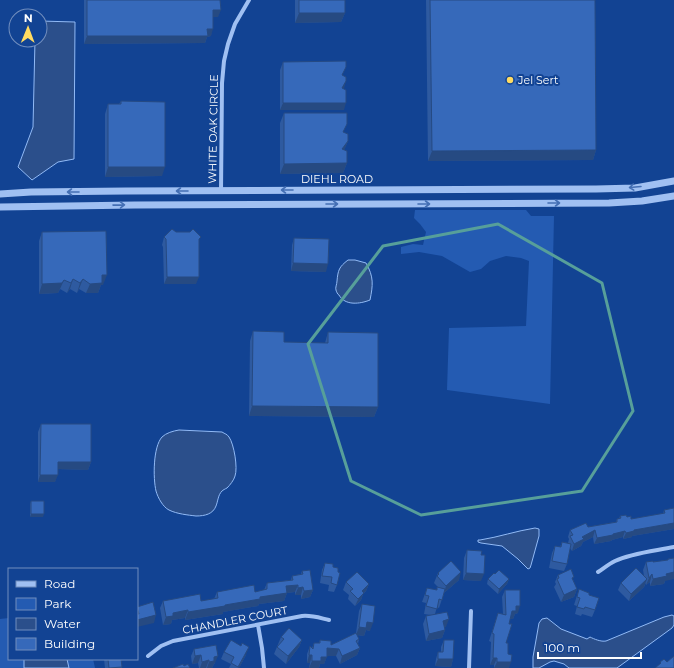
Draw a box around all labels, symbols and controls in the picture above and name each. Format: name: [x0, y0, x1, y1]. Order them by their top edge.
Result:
north arrow: [8, 8, 48, 48]
text: N: [24, 11, 33, 25]
place label: Jel Sert: [517, 73, 559, 87]
street label: WHITE OAK CIRCLE: [205, 74, 221, 184]
marker: Jel Sert: [505, 75, 515, 85]
street label: DIEHL ROAD: [301, 172, 373, 186]
one-way arrow: [629, 184, 642, 191]
one-way arrow: [176, 187, 189, 195]
one-way arrow: [281, 187, 294, 194]
one-way arrow: [67, 188, 80, 196]
one-way arrow: [547, 199, 560, 207]
one-way arrow: [325, 200, 338, 208]
one-way arrow: [417, 200, 430, 208]
one-way arrow: [112, 201, 125, 209]
legend: [8, 568, 138, 660]
text: Road: [44, 576, 75, 591]
text: Park: [44, 596, 72, 611]
street label: CHANDLER COURT: [181, 603, 289, 637]
text: Water: [44, 616, 81, 631]
scale bar: [538, 634, 641, 660]
text: Building: [44, 636, 95, 651]
text: 100 m: [544, 640, 580, 655]

